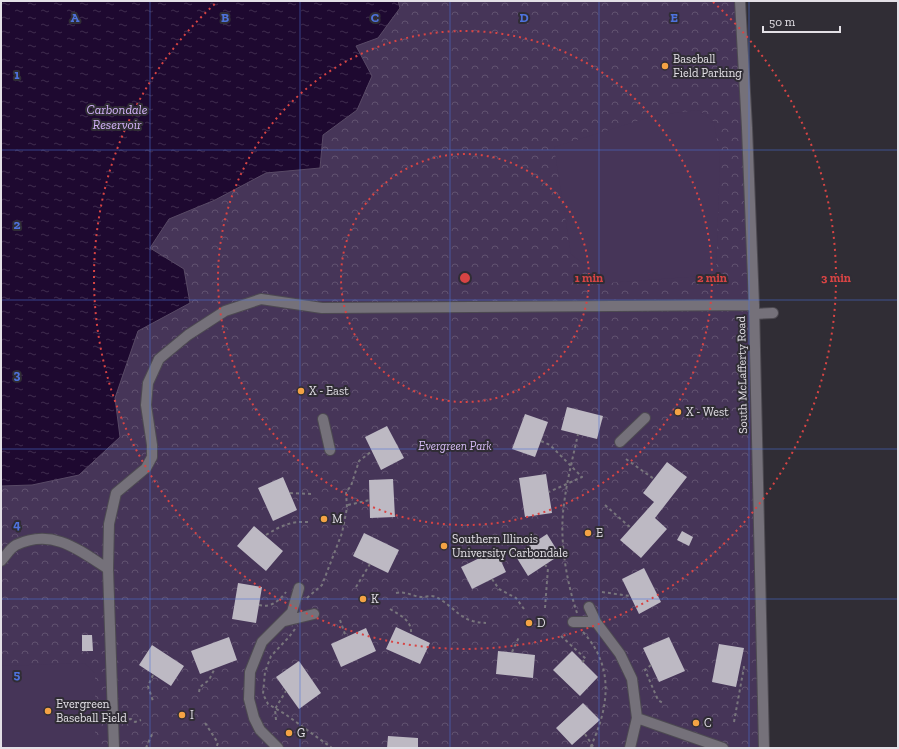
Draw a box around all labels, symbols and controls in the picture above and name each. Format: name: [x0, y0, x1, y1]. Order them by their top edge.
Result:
scale bar: [763, 8, 840, 34]
text: A: [71, 10, 80, 25]
text: B: [221, 10, 229, 25]
text: C: [371, 10, 379, 25]
text: D: [519, 10, 529, 25]
text: E: [670, 10, 678, 25]
text: 50 m: [769, 15, 796, 29]
place label: Baseball Field Parking: [673, 52, 742, 80]
marker: Baseball Field Parking: [660, 61, 670, 71]
text: 1: [14, 67, 20, 82]
water label: Carbondale Reservoir: [87, 102, 148, 132]
text: 2: [14, 217, 21, 232]
centre of rings: [458, 271, 472, 285]
text: 1 min: [575, 271, 603, 285]
text: 2 min: [697, 271, 727, 285]
text: 3 min: [821, 271, 851, 285]
street label: South McLafferty Road: [734, 316, 750, 434]
text: 3: [14, 367, 21, 382]
place label: X - East: [309, 384, 349, 398]
marker: X - East: [296, 386, 306, 396]
place label: X - West: [686, 405, 729, 419]
marker: X - West: [673, 407, 683, 417]
park label: Evergreen Park: [418, 439, 492, 453]
place label: M: [332, 512, 343, 526]
marker: M: [319, 514, 329, 524]
text: 4: [13, 517, 21, 532]
place label: E: [596, 526, 603, 540]
marker: E: [583, 528, 593, 538]
place label: Southern Illinois University Carbondale: [452, 532, 568, 560]
marker: Southern Illinois University Carbondale: [439, 541, 449, 551]
place label: K: [371, 592, 379, 606]
marker: K: [358, 594, 368, 604]
place label: D: [537, 616, 545, 630]
marker: D: [524, 618, 534, 628]
text: 5: [14, 667, 21, 682]
place label: Evergreen Baseball Field: [56, 697, 127, 725]
marker: Evergreen Baseball Field: [43, 706, 53, 716]
place label: I: [190, 708, 194, 722]
marker: I: [177, 710, 187, 720]
place label: C: [704, 716, 712, 730]
marker: C: [691, 718, 701, 728]
place label: G: [297, 726, 305, 740]
marker: G: [284, 728, 294, 738]

